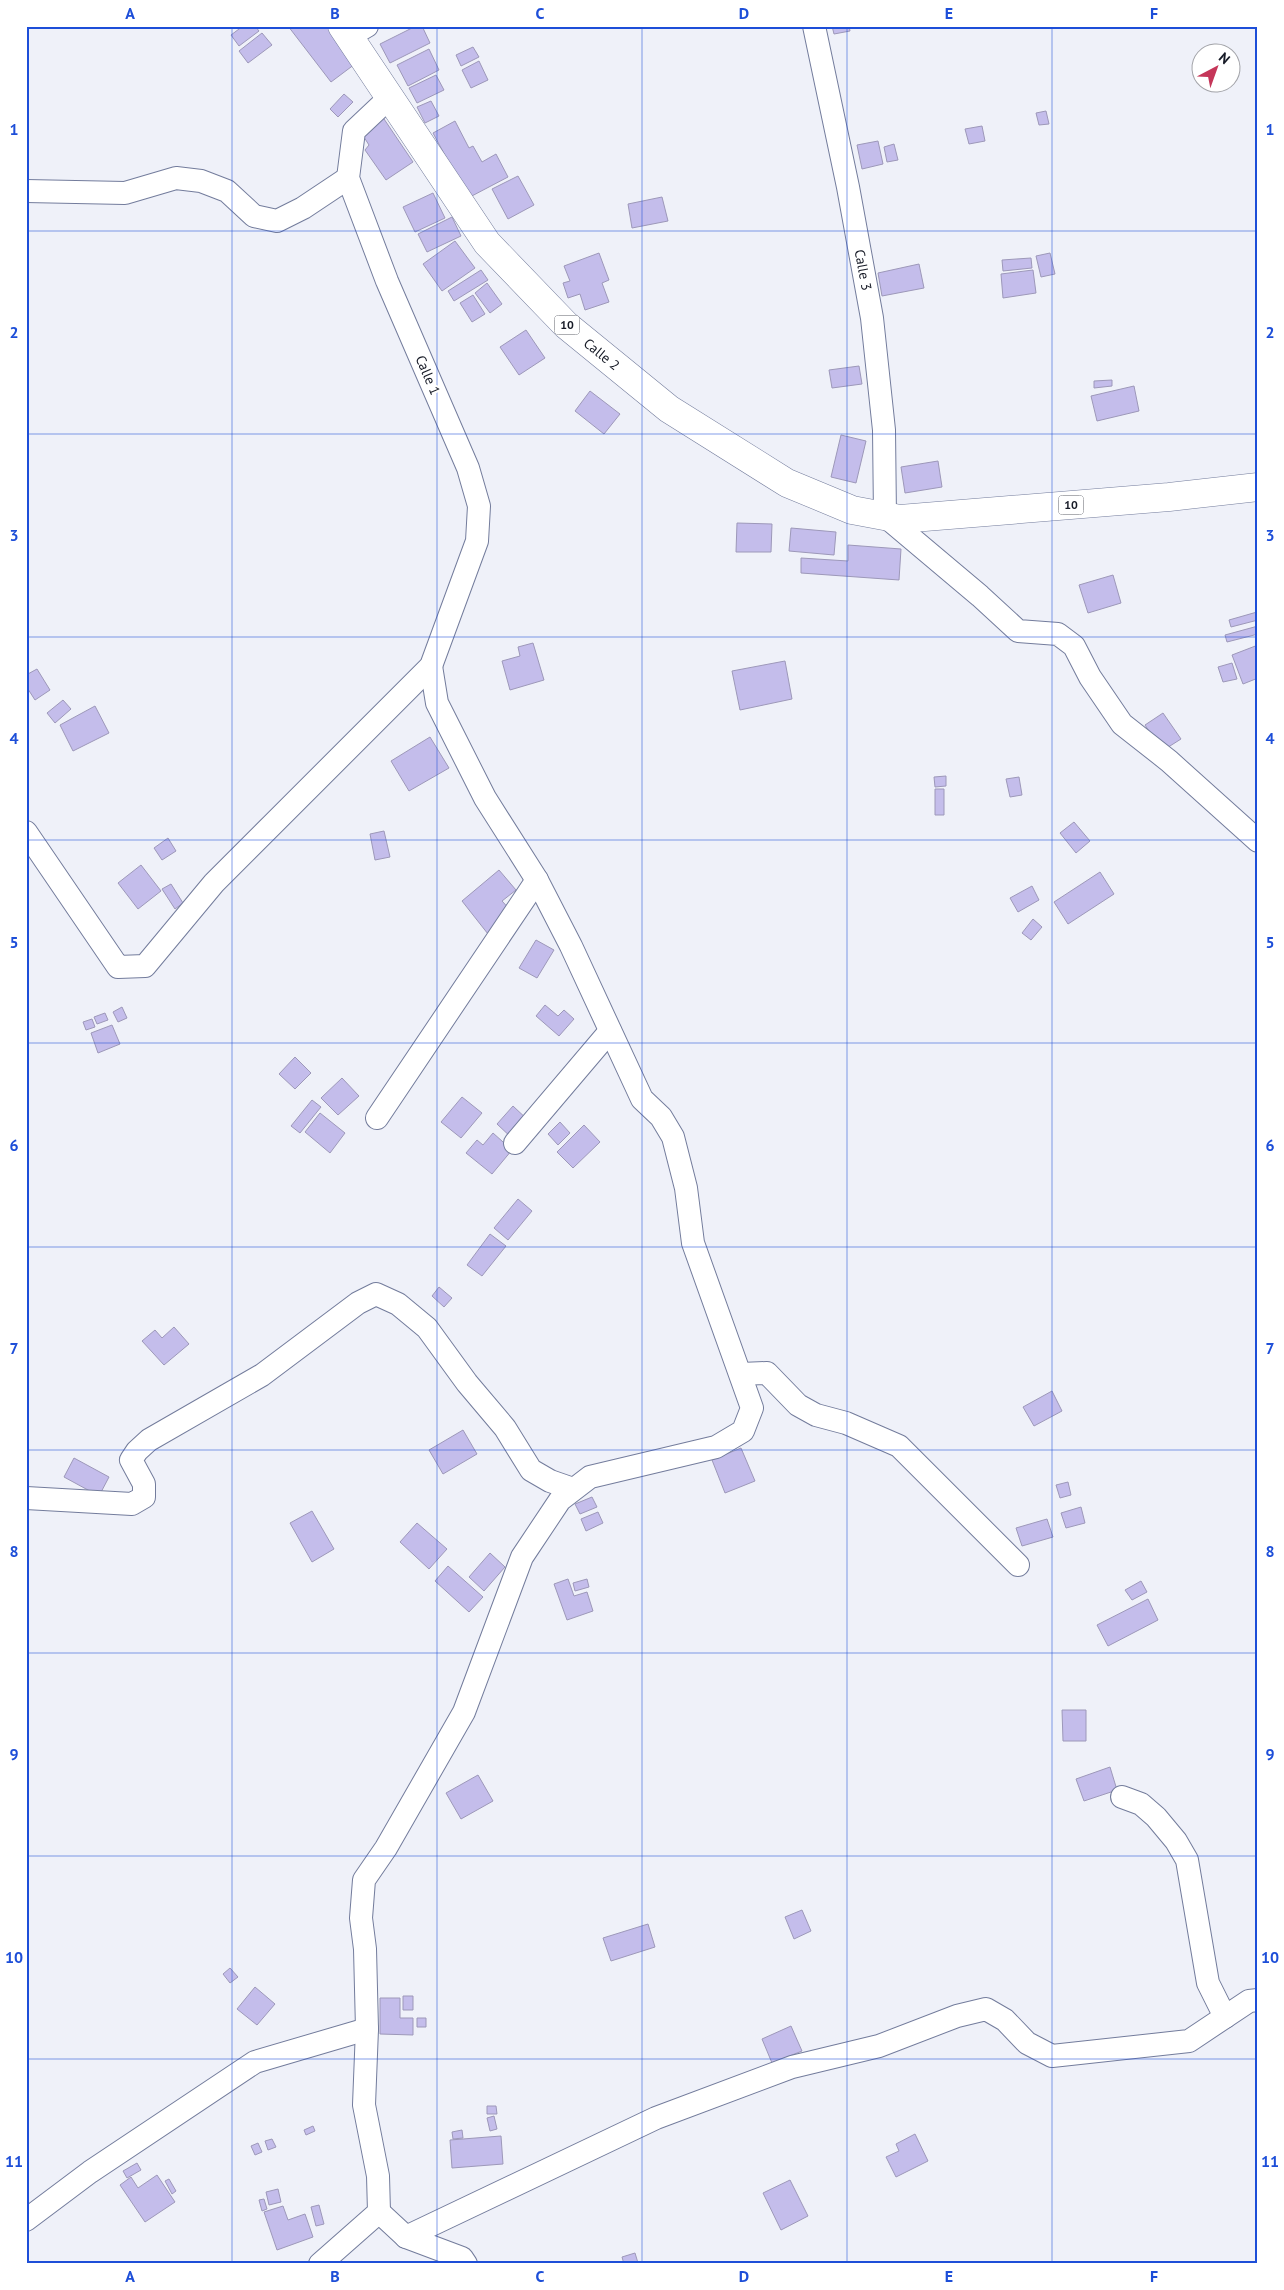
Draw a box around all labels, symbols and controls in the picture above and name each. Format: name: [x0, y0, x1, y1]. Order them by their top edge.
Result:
text: A: [125, 3, 135, 23]
text: B: [330, 3, 340, 23]
text: C: [536, 3, 545, 23]
text: D: [739, 3, 749, 23]
text: E: [945, 3, 953, 23]
text: F: [1150, 3, 1158, 23]
north arrow: [1192, 42, 1242, 92]
text: N: [1215, 48, 1234, 68]
text: 1: [9, 119, 19, 139]
text: 1: [1265, 119, 1275, 139]
street label: Calle 3: [851, 248, 876, 292]
road number: 10: [554, 316, 580, 334]
text: 2: [9, 322, 19, 342]
text: 2: [1265, 322, 1275, 342]
street label: Calle 2: [580, 334, 624, 374]
street label: Calle 1: [412, 352, 444, 398]
road number: 10: [1058, 496, 1084, 514]
text: 3: [9, 525, 19, 545]
text: 3: [1265, 525, 1275, 545]
text: 4: [9, 728, 19, 748]
text: 4: [1265, 728, 1275, 748]
text: 5: [9, 932, 19, 952]
text: 5: [1265, 932, 1275, 952]
text: 6: [9, 1135, 19, 1155]
text: 6: [1265, 1135, 1275, 1155]
text: 7: [9, 1338, 19, 1358]
text: 7: [1265, 1338, 1275, 1358]
text: 8: [9, 1541, 19, 1561]
text: 8: [1265, 1541, 1275, 1561]
text: 9: [9, 1744, 19, 1764]
text: 9: [1265, 1744, 1275, 1764]
text: 10: [5, 1947, 23, 1967]
text: 10: [1261, 1947, 1279, 1967]
text: 11: [5, 2151, 23, 2171]
text: 11: [1261, 2151, 1279, 2171]
text: A: [125, 2266, 135, 2286]
text: B: [330, 2266, 340, 2286]
text: C: [536, 2266, 545, 2286]
text: D: [739, 2266, 749, 2286]
text: E: [945, 2266, 953, 2286]
text: F: [1150, 2266, 1158, 2286]

